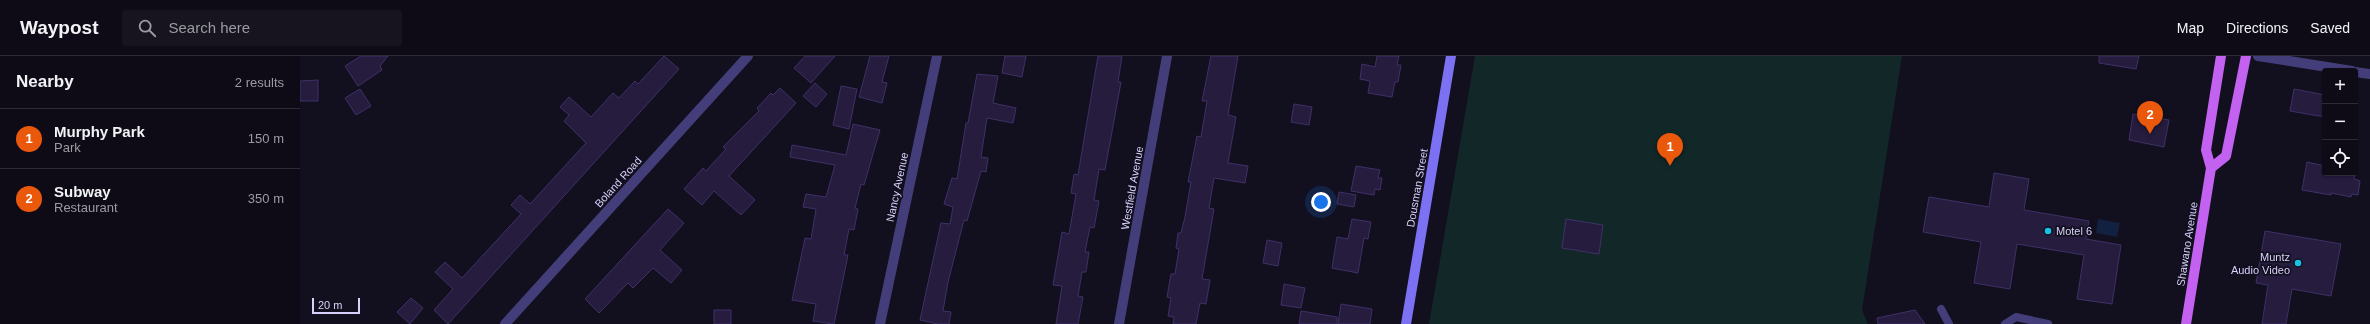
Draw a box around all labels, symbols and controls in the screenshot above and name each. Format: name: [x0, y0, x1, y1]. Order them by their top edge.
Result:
search box: [122, 10, 402, 46]
text: Waypost: [20, 17, 98, 38]
icon: search: [136, 17, 158, 39]
text: Search here: [168, 19, 250, 36]
text: Map: [2177, 20, 2204, 36]
text: Directions: [2226, 20, 2288, 36]
text: Saved: [2310, 20, 2350, 36]
map controls: [2322, 68, 2358, 176]
button: +: [2322, 68, 2358, 104]
text: Nearby: [16, 72, 74, 91]
text: 2 results: [235, 75, 284, 90]
pin: 2: [2137, 101, 2163, 134]
button: −: [2322, 104, 2358, 140]
text: Murphy Park: [54, 123, 145, 140]
text: 1: [25, 131, 33, 146]
text: 150 m: [248, 131, 284, 146]
pin: 1: [1657, 133, 1683, 166]
text: Park: [54, 140, 81, 155]
button: locate: [2322, 140, 2358, 176]
street label: Westfield Avenue: [1119, 145, 1145, 231]
street label: Dousman Street: [1404, 148, 1430, 228]
street label: Nancy Avenue: [884, 151, 910, 223]
street label: Boland Road: [592, 154, 644, 210]
text: Subway: [54, 183, 111, 200]
text: 2: [25, 191, 33, 206]
text: 350 m: [248, 191, 284, 206]
your location: [1311, 192, 1331, 212]
text: Restaurant: [54, 200, 118, 215]
street label: Shawano Avenue: [2174, 201, 2200, 287]
place label: Motel 6: [2056, 225, 2092, 237]
marker: Motel 6: [2043, 226, 2053, 236]
place label: Muntz Audio Video: [2231, 251, 2290, 276]
marker: Muntz Audio Video: [2293, 258, 2303, 268]
scale bar: [312, 296, 360, 315]
text: 20 m: [318, 299, 342, 311]

